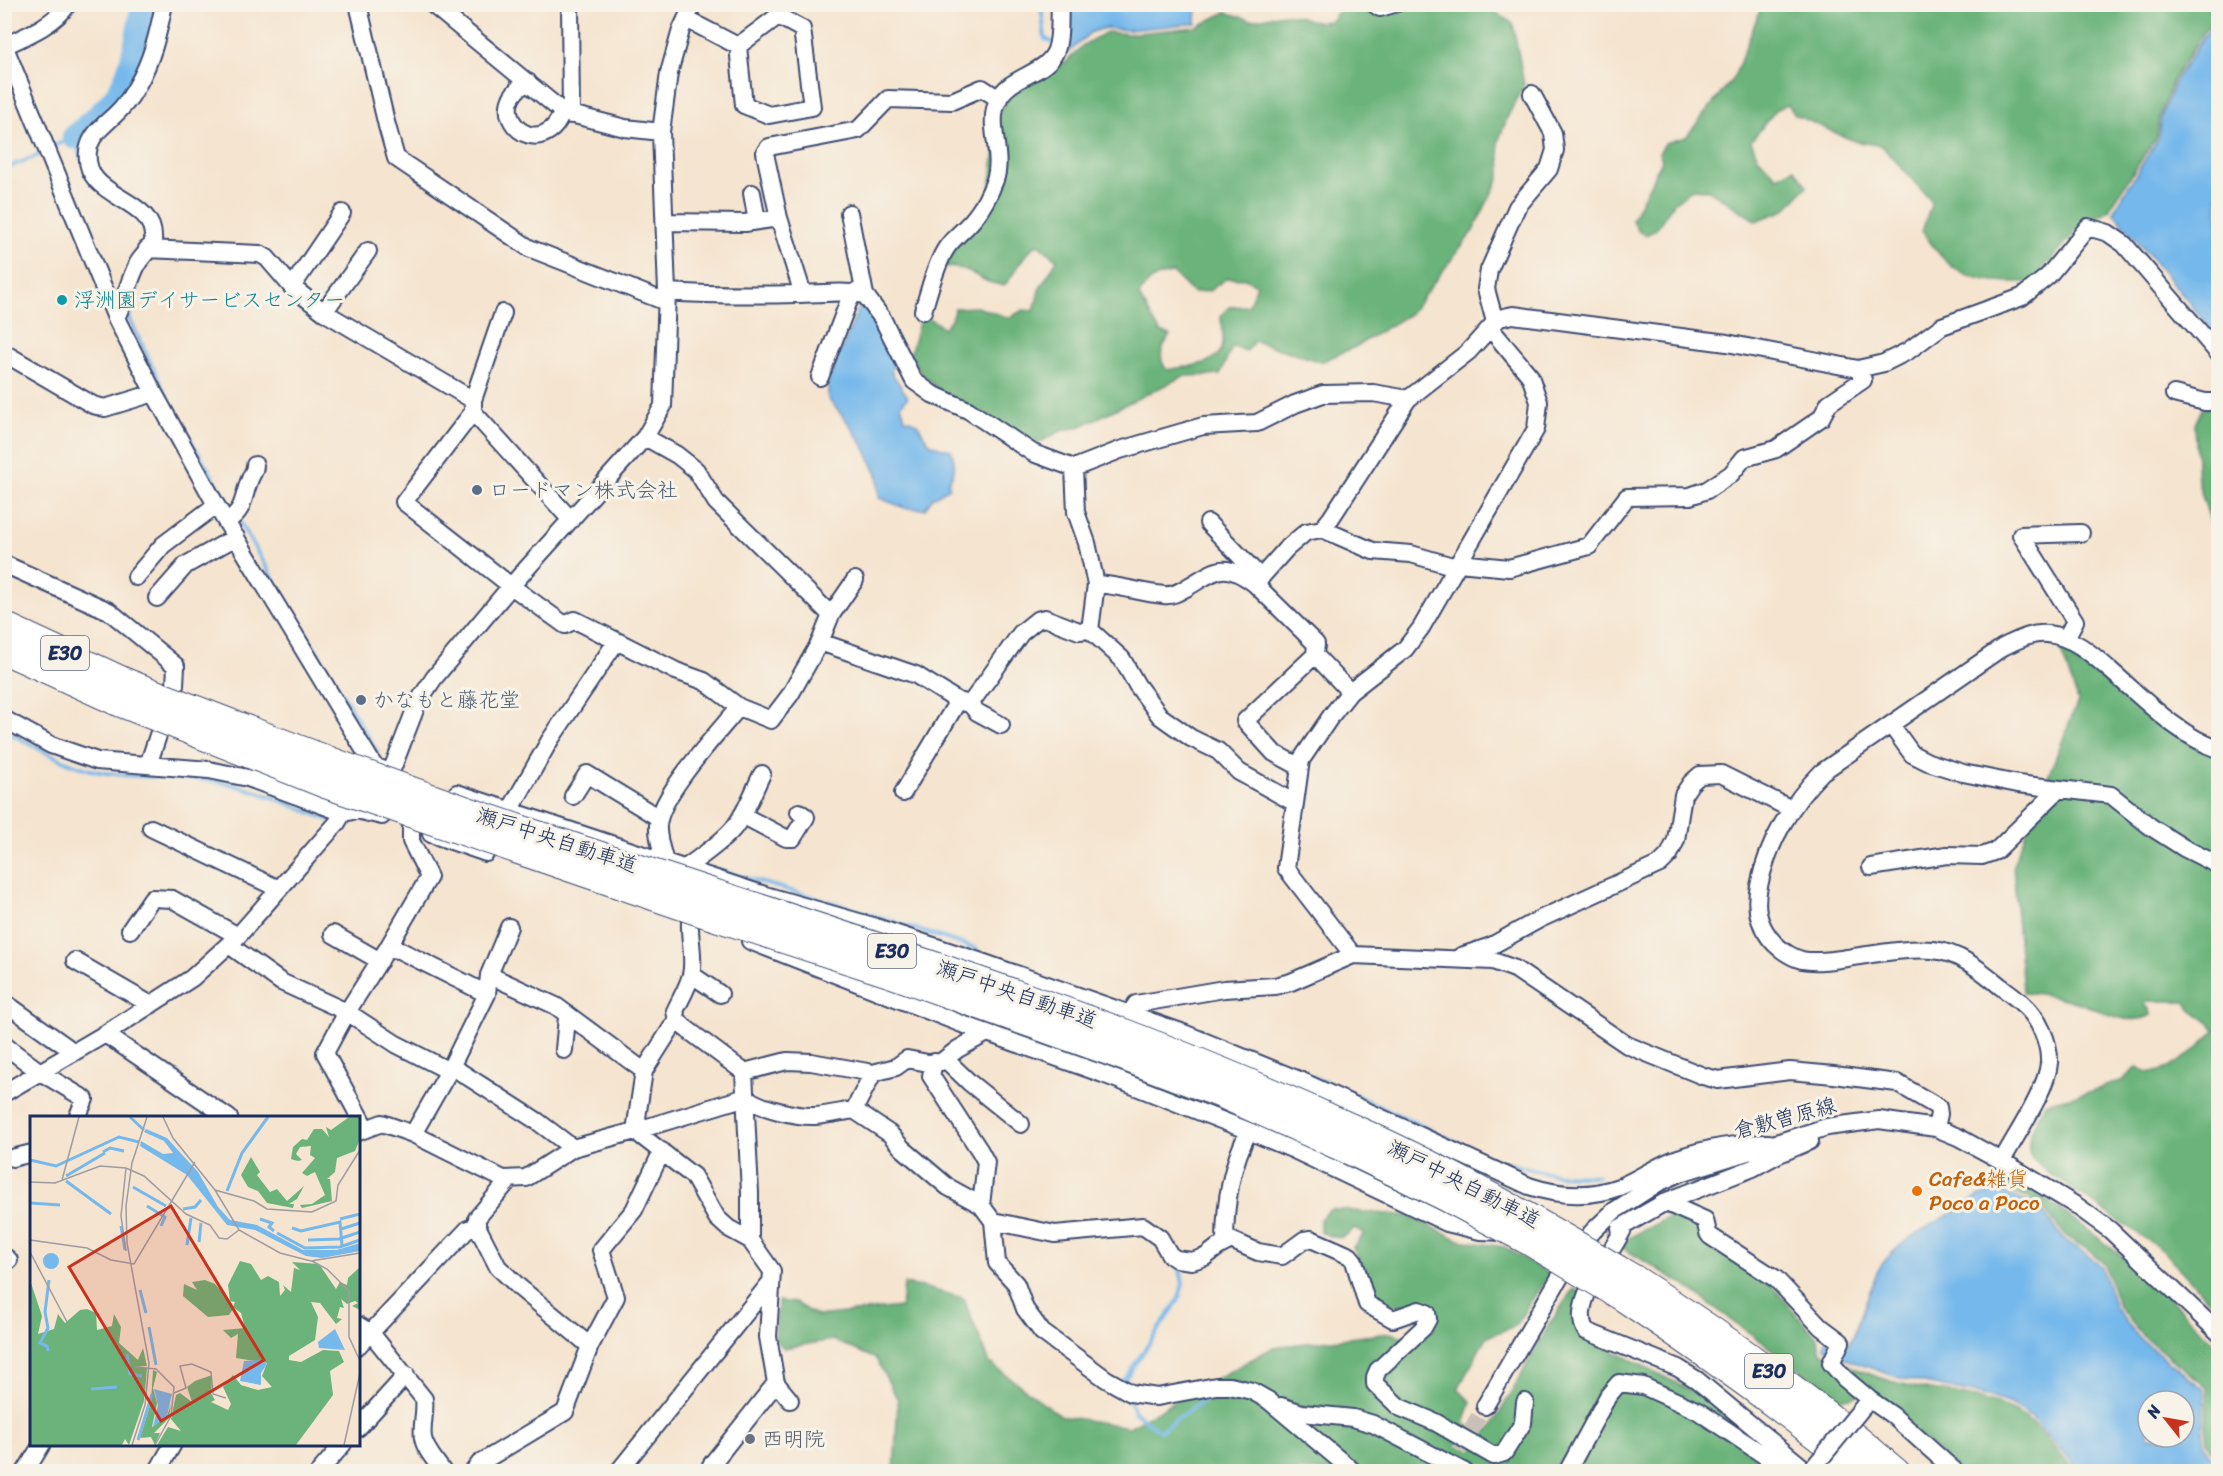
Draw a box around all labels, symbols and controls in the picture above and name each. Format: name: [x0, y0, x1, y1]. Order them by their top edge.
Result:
place label: 浮洲園デイサービスセンター: [74, 281, 345, 319]
marker: 浮洲園デイサービスセンター: [55, 293, 69, 307]
place label: ロードマン株式会社: [489, 471, 678, 509]
marker: ロードマン株式会社: [470, 483, 484, 497]
road number: E30: [41, 636, 89, 670]
place label: かなもと藤花堂: [373, 681, 520, 719]
marker: かなもと藤花堂: [354, 693, 368, 707]
street label: 瀬戸中央自動車道: [471, 796, 643, 884]
road number: E30: [868, 934, 916, 968]
street label: 瀬戸中央自動車道: [931, 949, 1103, 1039]
street label: 倉敷曽原線: [1729, 1086, 1841, 1150]
inset map: [30, 1116, 360, 1446]
street label: 瀬戸中央自動車道: [1381, 1129, 1547, 1239]
place label: Cafe&雑貨 Poco a Poco: [1929, 1160, 2040, 1222]
marker: Cafe&雑貨 Poco a Poco: [1910, 1184, 1924, 1198]
road number: E30: [1745, 1354, 1793, 1388]
north arrow: [2136, 1389, 2196, 1449]
text: N: [2138, 1399, 2169, 1425]
place label: 西明院: [762, 1420, 825, 1458]
marker: 西明院: [743, 1432, 757, 1446]

